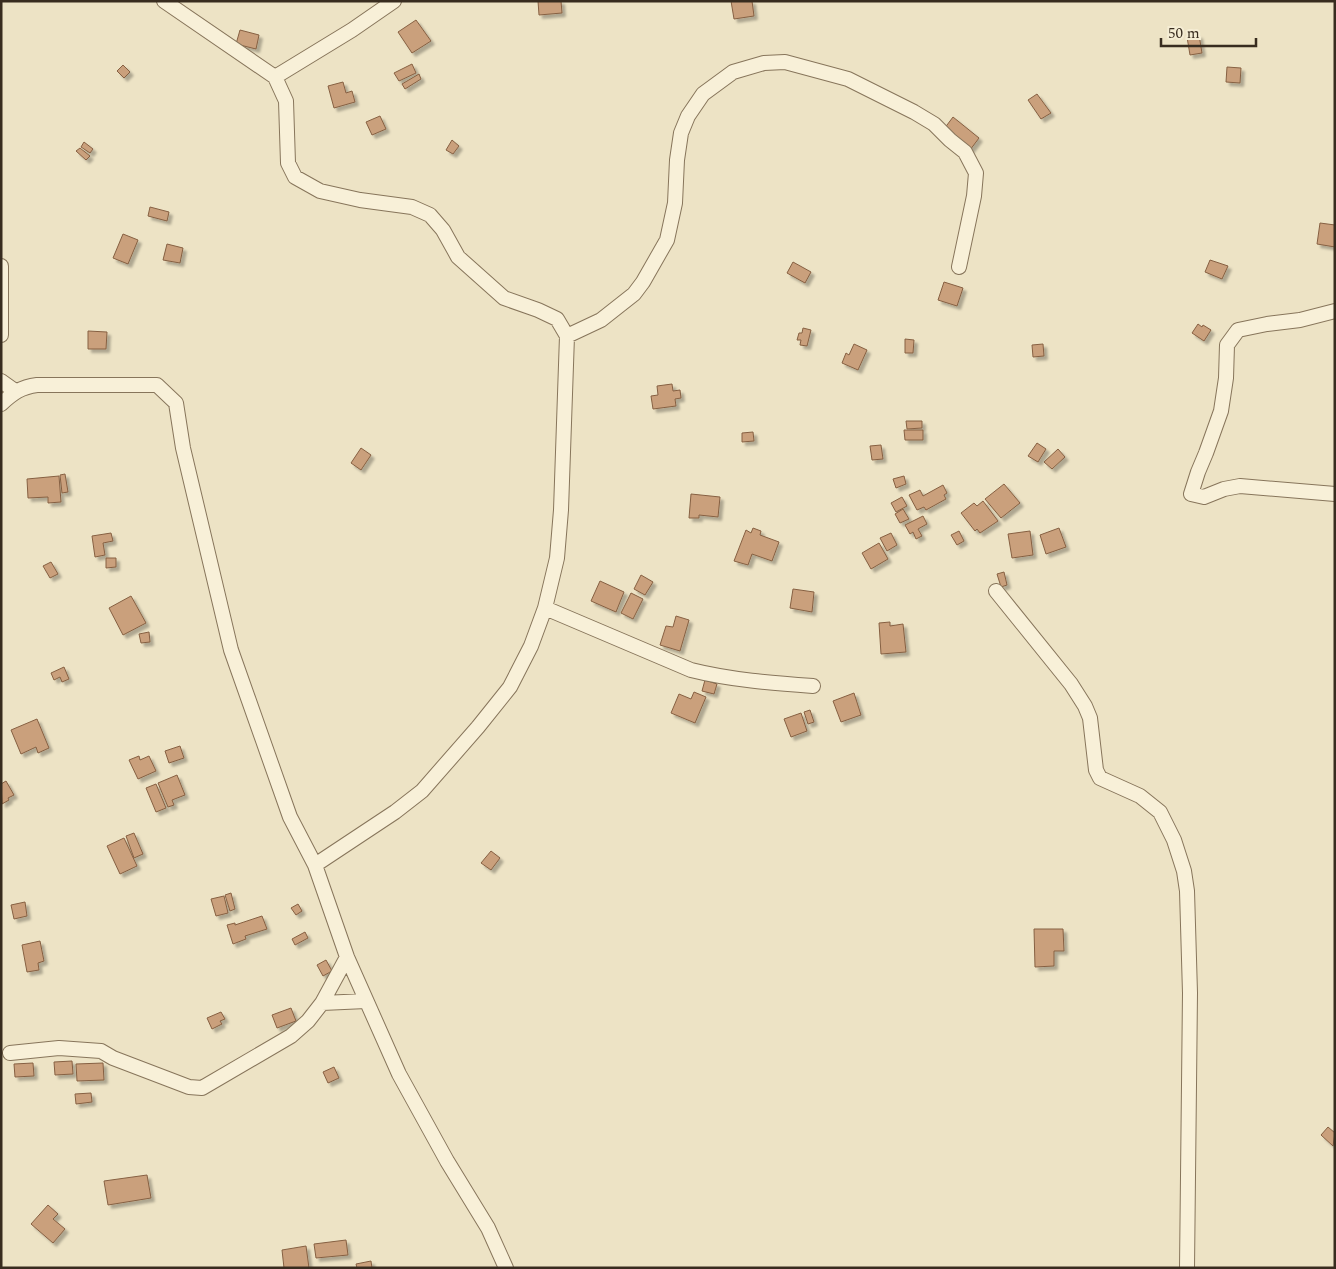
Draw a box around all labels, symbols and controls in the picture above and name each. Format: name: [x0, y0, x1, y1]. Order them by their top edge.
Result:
scale bar: [1161, 15, 1256, 47]
text: 50 m: [1168, 22, 1200, 45]

